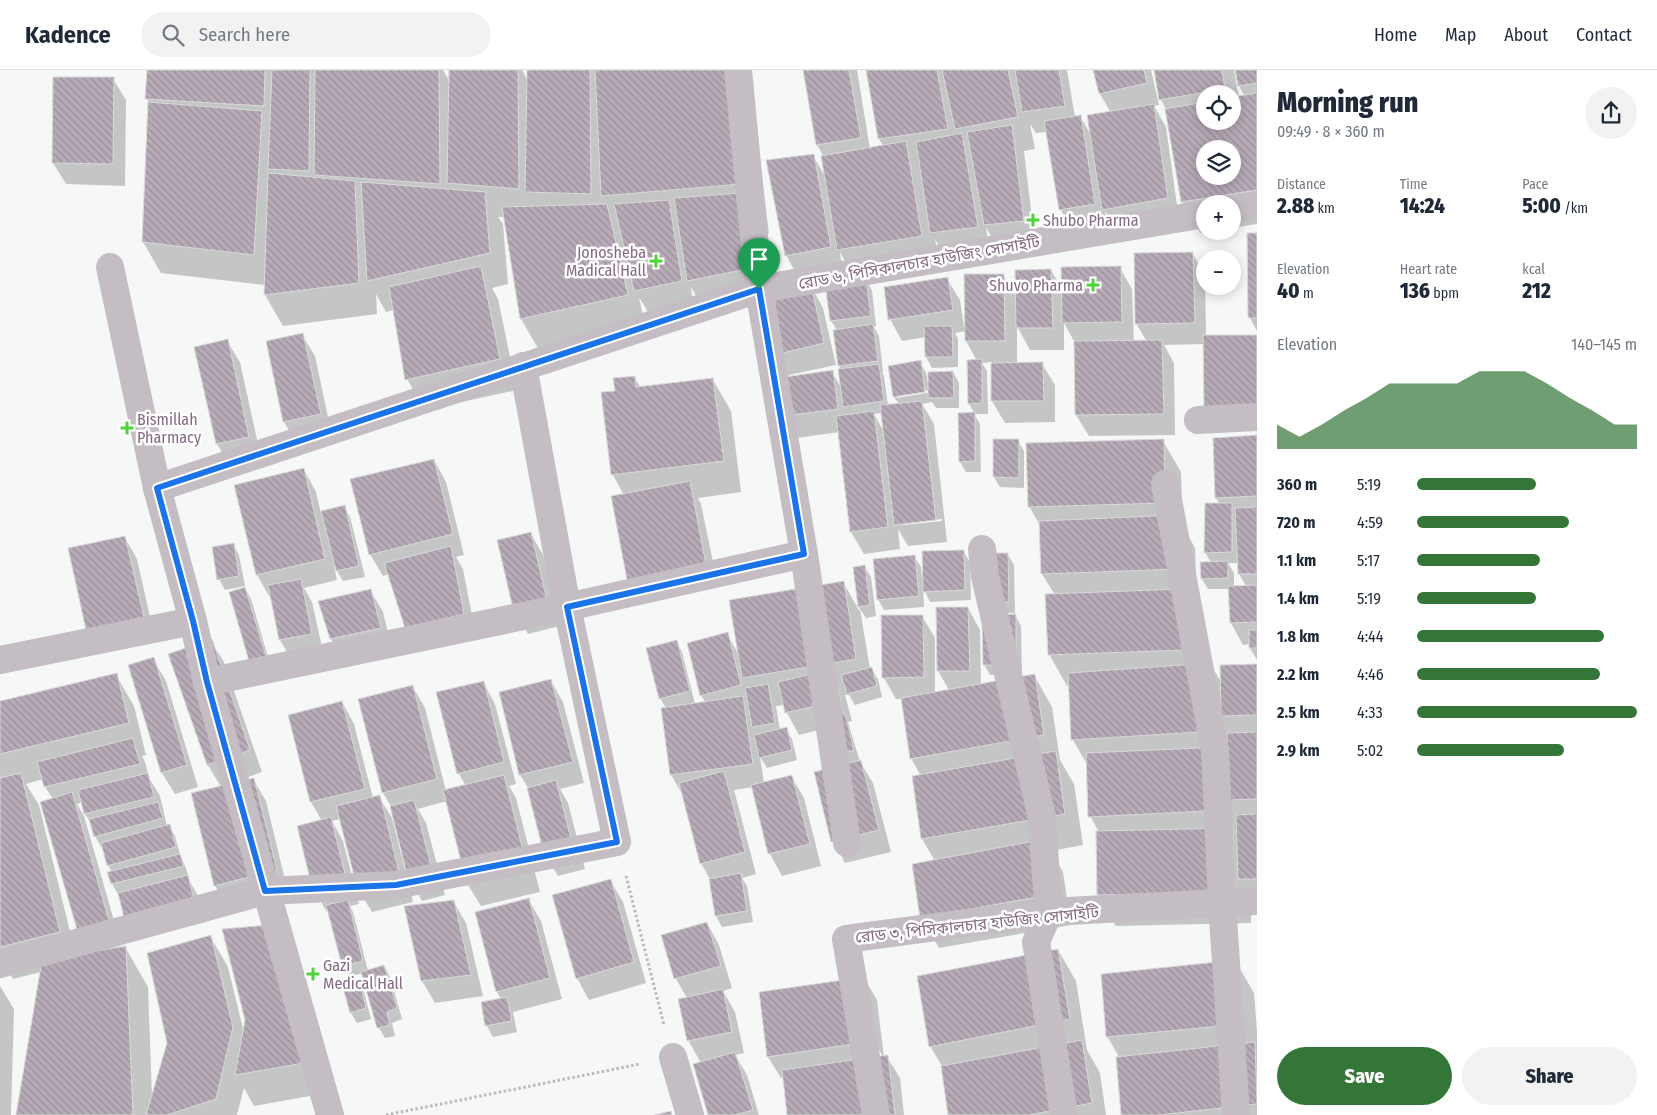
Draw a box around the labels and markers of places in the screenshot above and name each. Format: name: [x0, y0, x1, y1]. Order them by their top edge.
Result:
place label: Shubo Pharma: [1043, 211, 1139, 230]
marker: Shubo Pharma: [1027, 214, 1039, 226]
pin: [738, 238, 780, 289]
place label: Jonosheba Madical Hall: [566, 243, 646, 280]
marker: Jonosheba Madical Hall: [650, 255, 662, 267]
place label: Shuvo Pharma: [989, 276, 1083, 295]
marker: Shuvo Pharma: [1087, 279, 1099, 291]
place label: Bismillah Pharmacy: [137, 410, 202, 447]
marker: Bismillah Pharmacy: [121, 422, 133, 434]
place label: Gazi Medical Hall: [323, 956, 403, 993]
marker: Gazi Medical Hall: [307, 968, 319, 980]

